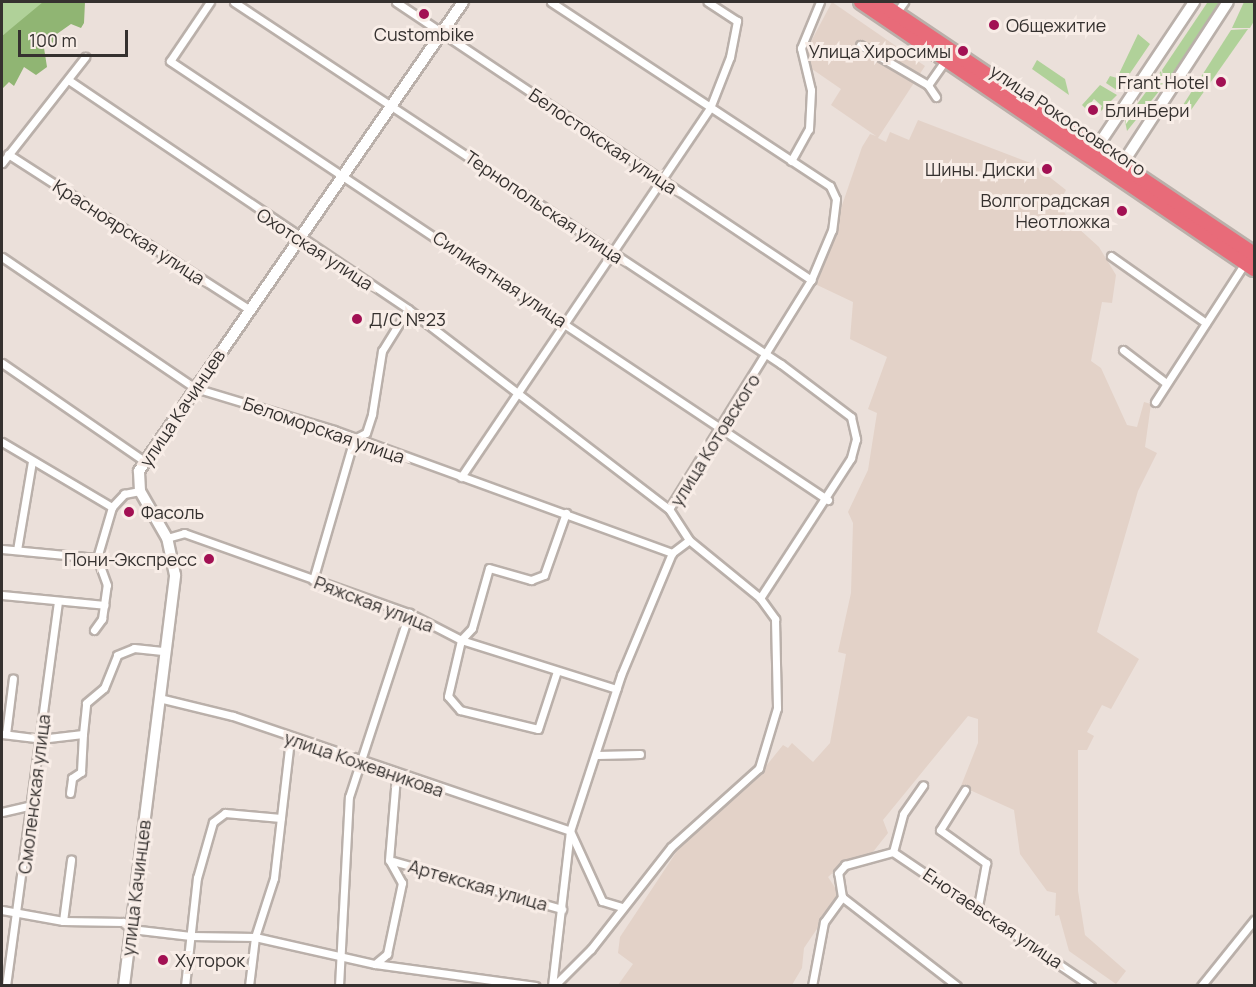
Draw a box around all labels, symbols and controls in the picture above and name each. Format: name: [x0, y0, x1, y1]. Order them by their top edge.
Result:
marker: Custombike: [417, 7, 431, 21]
place label: Общежитие: [1006, 14, 1106, 36]
scale bar: [21, 18, 130, 56]
marker: Общежитие: [987, 18, 1001, 32]
place label: Custombike: [374, 23, 474, 45]
text: 100 m: [29, 28, 77, 52]
place label: Улица Хиросимы: [809, 40, 951, 62]
marker: Улица Хиросимы: [956, 44, 970, 58]
street label: улица Рокоссовского: [986, 60, 1150, 180]
place label: Frant Hotel: [1118, 71, 1209, 93]
marker: Frant Hotel: [1214, 75, 1228, 89]
street label: Белостокская улица: [525, 83, 681, 199]
place label: БлинБери: [1105, 99, 1189, 121]
marker: БлинБери: [1086, 103, 1100, 117]
street label: Тернопольская улица: [461, 146, 627, 268]
place label: Шины. Диски: [925, 158, 1035, 180]
marker: Шины. Диски: [1040, 162, 1054, 176]
street label: Красноярская улица: [49, 175, 209, 289]
place label: Волгоградская Неотложка: [980, 190, 1110, 232]
street label: Охотская улица: [253, 203, 377, 295]
marker: Волгоградская Неотложка: [1115, 204, 1129, 218]
street label: Силикатная улица: [429, 226, 571, 332]
place label: Д/С №23: [369, 308, 446, 330]
marker: Д/С №23: [350, 312, 364, 326]
street label: улица Качинцев: [135, 345, 229, 471]
street label: улица Котовского: [666, 370, 764, 510]
street label: Беломорская улица: [240, 392, 408, 468]
place label: Фасоль: [141, 501, 204, 523]
marker: Фасоль: [122, 505, 136, 519]
place label: Пони-Экспресс: [64, 548, 197, 570]
marker: Пони-Экспресс: [202, 552, 216, 566]
street label: Ряжская улица: [311, 571, 437, 637]
street label: Смоленская улица: [13, 713, 55, 875]
street label: улица Кожевникова: [281, 727, 447, 801]
street label: улица Качинцев: [117, 819, 155, 957]
street label: Артекская улица: [406, 855, 550, 915]
street label: Енотаевская улица: [919, 863, 1067, 973]
place label: Хуторок: [175, 949, 245, 971]
marker: Хуторок: [156, 953, 170, 967]

